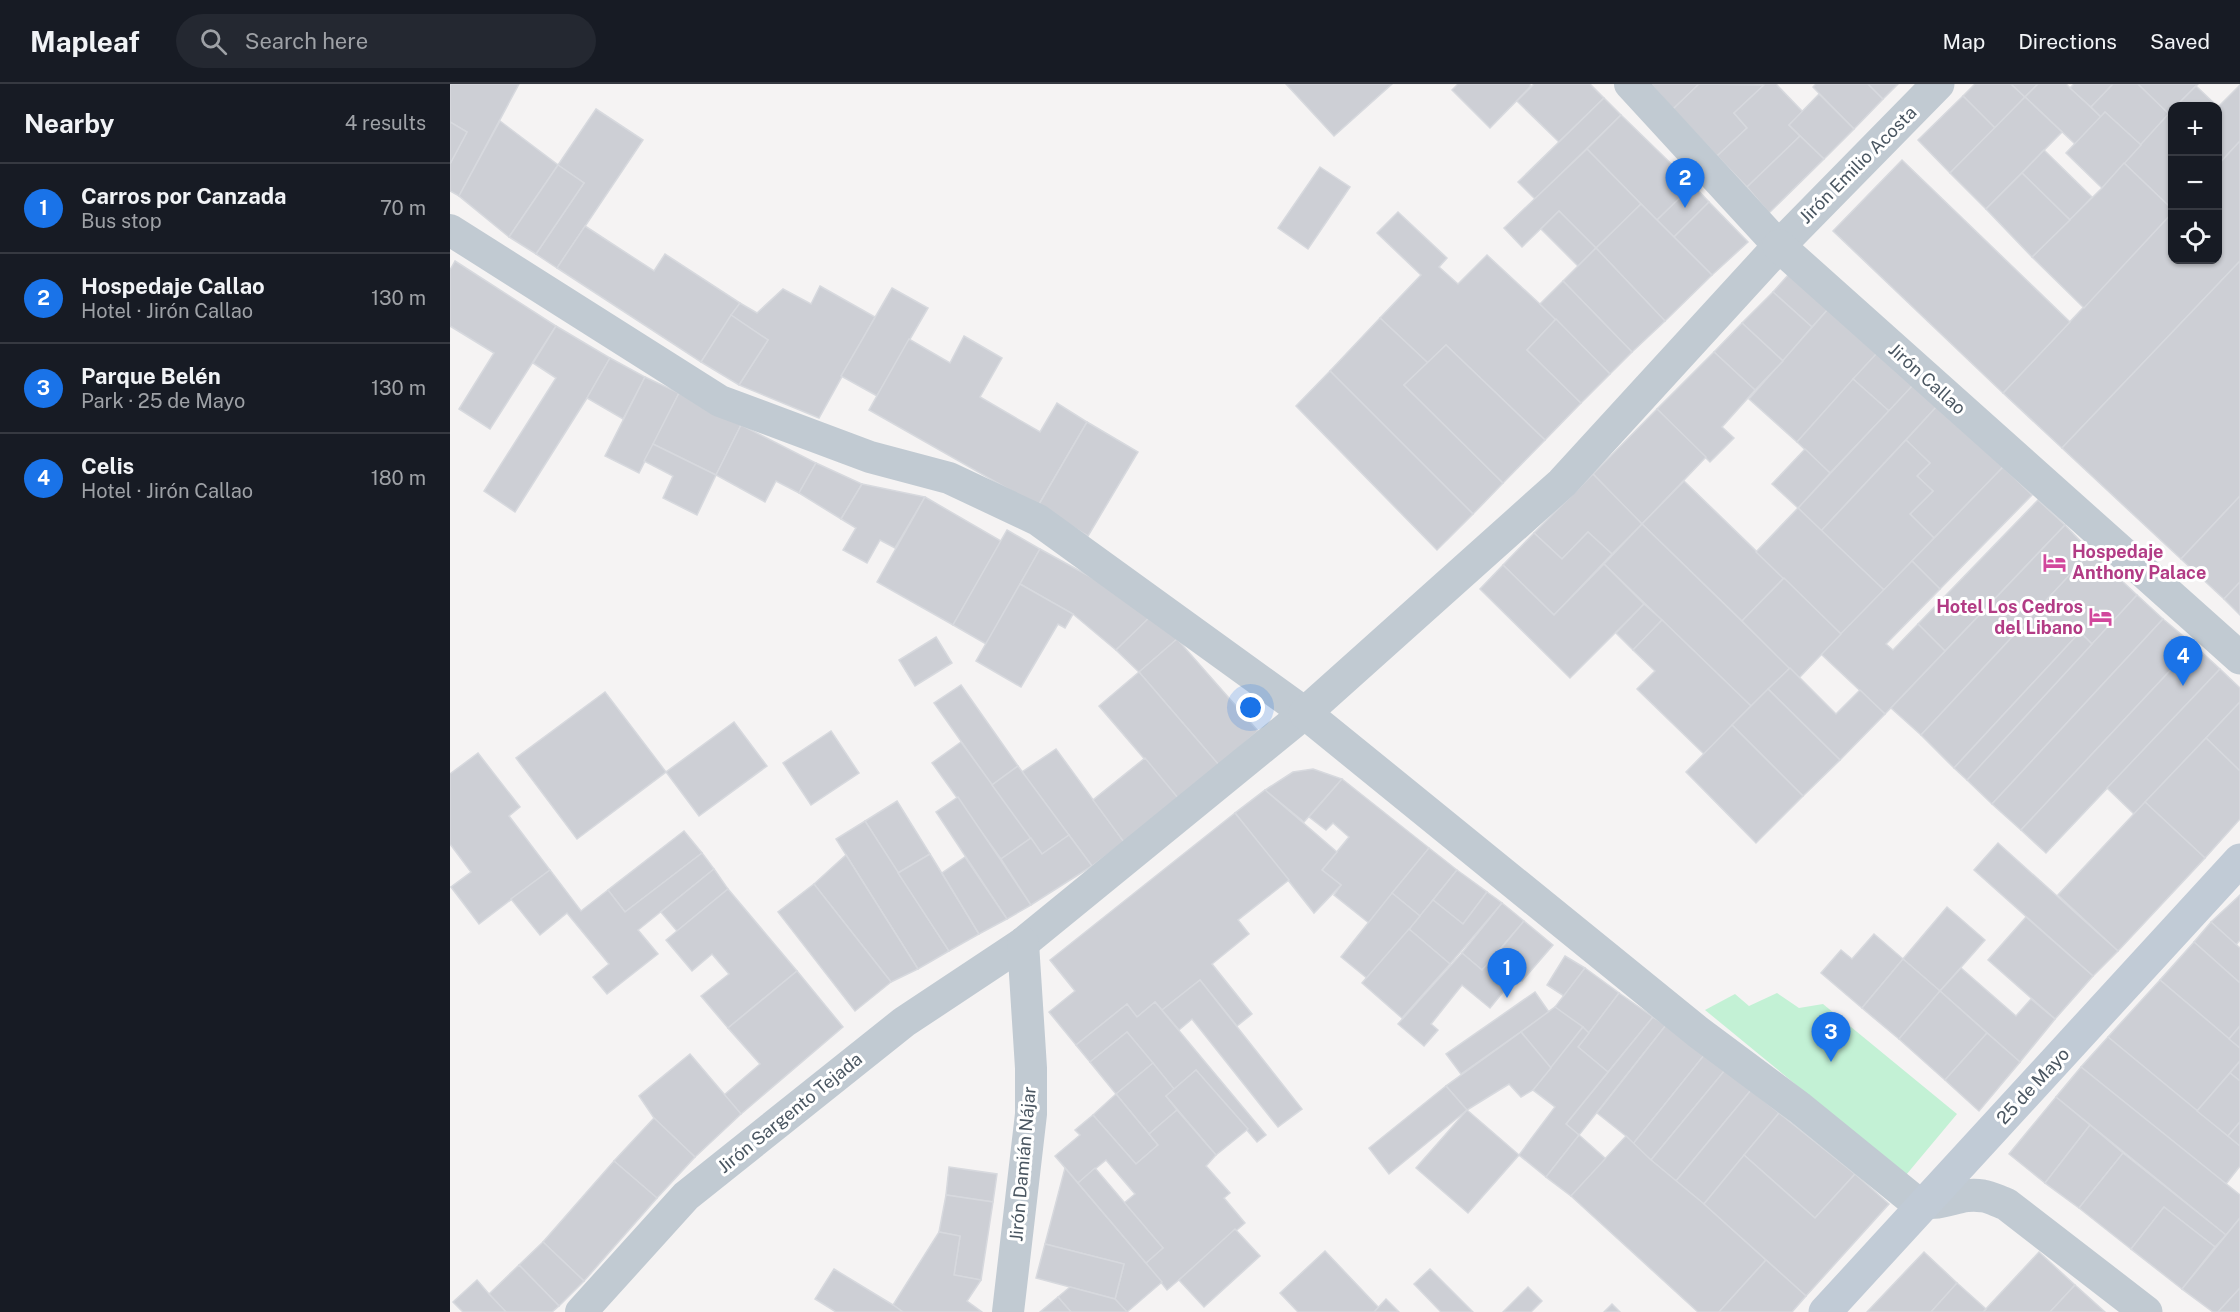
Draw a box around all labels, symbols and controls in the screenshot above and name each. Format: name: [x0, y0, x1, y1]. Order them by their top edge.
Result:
search box: [176, 14, 596, 68]
text: Mapleaf: [30, 25, 140, 58]
icon: search: [197, 25, 230, 58]
text: Search here: [245, 28, 368, 54]
text: Map: [1943, 29, 1985, 54]
text: Directions: [2018, 29, 2117, 54]
text: Saved: [2150, 29, 2210, 54]
street label: Jirón Emilio Acosta: [1795, 102, 1921, 228]
map controls: [2168, 102, 2222, 264]
button: +: [2168, 102, 2222, 156]
text: Nearby: [24, 108, 114, 139]
text: 4 results: [345, 111, 426, 135]
button: −: [2168, 156, 2222, 210]
pin: 2: [1666, 158, 1704, 208]
text: Carros por Canzada: [81, 183, 287, 209]
text: 1: [39, 196, 48, 220]
text: 70 m: [380, 196, 426, 220]
text: Bus stop: [81, 209, 162, 233]
button: locate: [2168, 210, 2222, 264]
text: Hospedaje Callao: [81, 273, 265, 299]
text: 2: [37, 286, 50, 310]
text: 130 m: [371, 286, 426, 310]
text: Hotel · Jirón Callao: [81, 299, 253, 323]
street label: Jirón Callao: [1885, 339, 1970, 419]
text: Parque Belén: [81, 363, 221, 389]
text: 3: [37, 376, 50, 400]
text: 130 m: [371, 376, 426, 400]
text: Park · 25 de Mayo: [81, 389, 245, 413]
text: Celis: [81, 453, 134, 479]
text: 4: [37, 466, 50, 490]
text: 180 m: [371, 466, 426, 490]
text: Hotel · Jirón Callao: [81, 479, 253, 503]
place label: Hospedaje Anthony Palace: [2072, 541, 2206, 583]
hotel icon: Hospedaje Anthony Palace: [2041, 549, 2067, 575]
place label: Hotel Los Cedros del Libano: [1936, 596, 2083, 638]
hotel icon: Hotel Los Cedros del Libano: [2088, 604, 2114, 630]
pin: 4: [2164, 636, 2202, 686]
your location: [1236, 693, 1265, 722]
pin: 1: [1488, 948, 1526, 998]
pin: 3: [1812, 1012, 1850, 1062]
street label: 25 de Mayo: [1992, 1043, 2073, 1128]
street label: Jirón Sargento Tejada: [713, 1048, 866, 1177]
street label: Jirón Damián Nájar: [1005, 1085, 1040, 1242]

